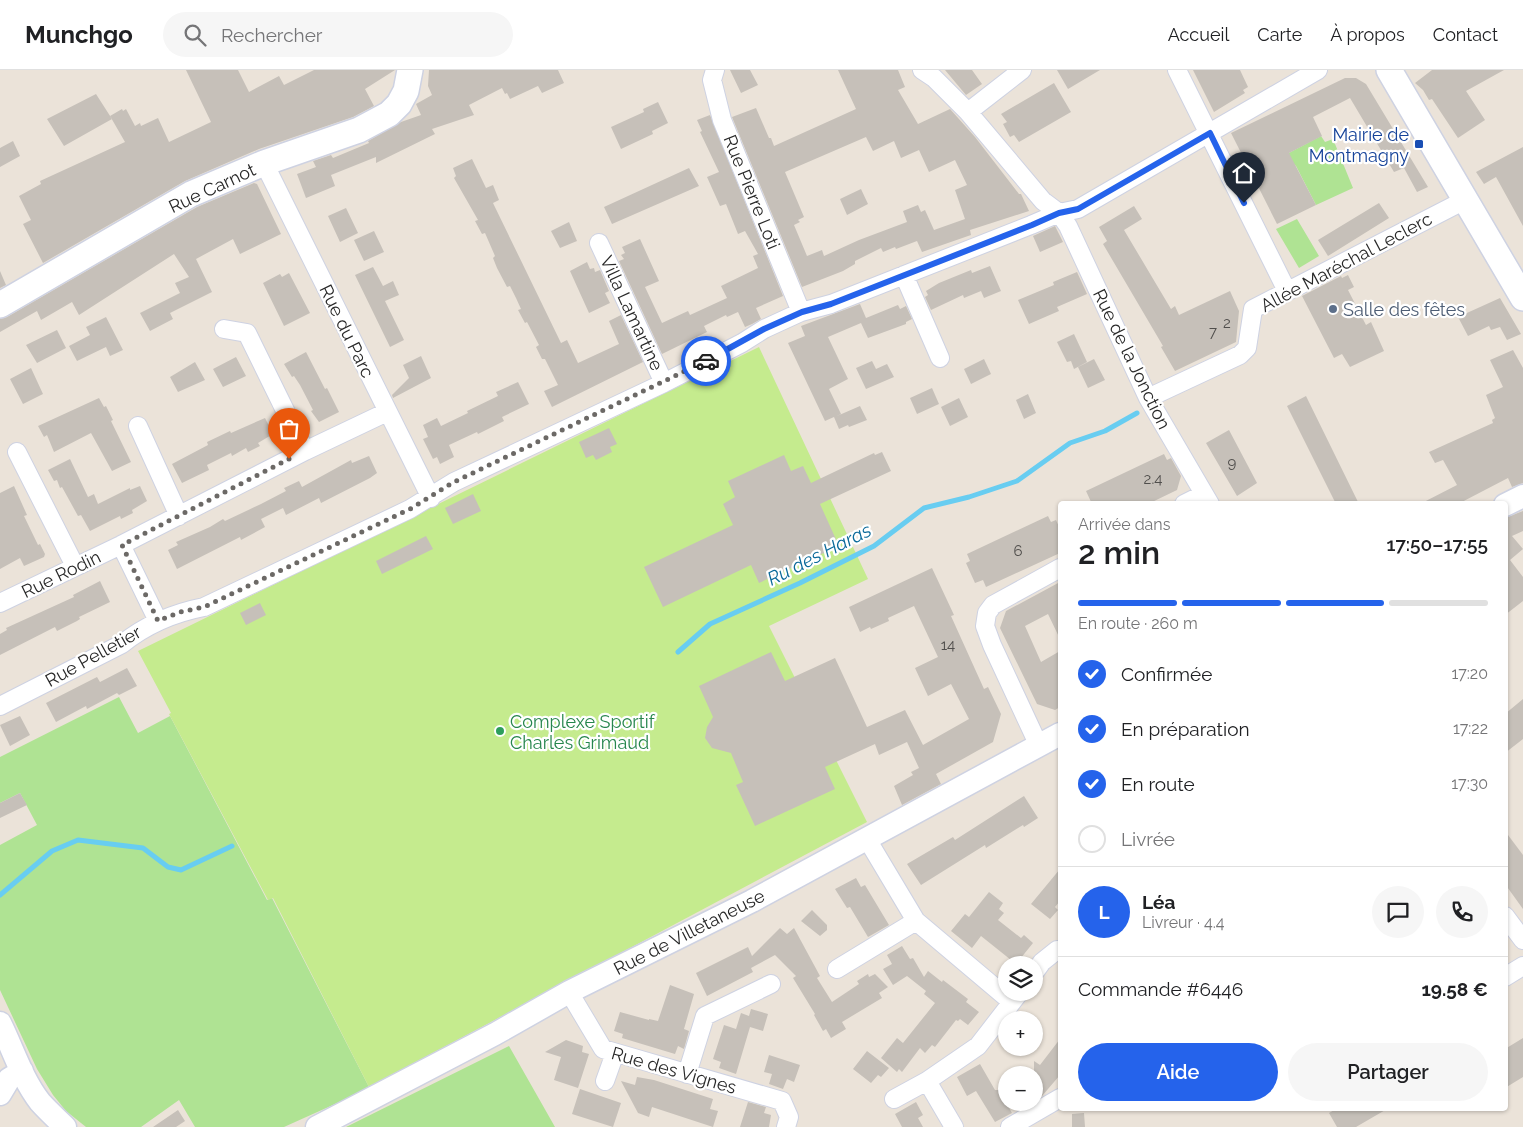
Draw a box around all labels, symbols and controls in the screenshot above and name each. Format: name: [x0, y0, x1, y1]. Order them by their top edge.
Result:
search box: [163, 12, 513, 57]
text: Munchgo: [25, 20, 133, 49]
icon: search: [181, 21, 209, 49]
text: Rechercher: [221, 24, 323, 46]
text: Accueil: [1168, 24, 1229, 45]
text: Carte: [1257, 24, 1302, 45]
text: À propos: [1330, 24, 1405, 45]
text: Contact: [1433, 24, 1498, 45]
place label: Mairie de Montmagny: [1309, 124, 1409, 166]
street label: Rue Pierre Loti: [720, 132, 784, 252]
marker: Mairie de Montmagny: [1413, 138, 1425, 150]
pin: [1223, 152, 1265, 203]
street label: Rue Carnot: [165, 159, 259, 217]
icon: home: [1230, 159, 1258, 187]
street label: Allée Maréchal Leclerc: [1257, 208, 1435, 316]
street label: Villa Lamartine: [596, 252, 668, 374]
street label: Rue du Parc: [315, 281, 379, 381]
street label: Rue de la Jonction: [1089, 285, 1175, 433]
place label: Salle des fêtes: [1343, 299, 1465, 320]
marker: Salle des fêtes: [1327, 303, 1339, 315]
house number: 2: [1223, 314, 1231, 332]
house number: 7: [1209, 323, 1217, 341]
courier: [681, 336, 731, 386]
icon: car: [692, 347, 720, 375]
pin: [268, 408, 310, 459]
icon: bag: [275, 415, 303, 443]
house number: 9: [1228, 454, 1237, 472]
house number: 2.4: [1144, 470, 1162, 488]
text: Arrivée dans: [1078, 515, 1170, 534]
water label: Ru des Haras: [763, 518, 875, 590]
text: 17:50–17:55: [1386, 533, 1488, 555]
text: 2 min: [1078, 534, 1160, 571]
house number: 6: [1013, 542, 1023, 560]
street label: Rue Rodin: [18, 546, 104, 602]
text: En route · 260 m: [1078, 614, 1198, 633]
street label: Rue Pelletier: [41, 621, 145, 691]
house number: 14: [941, 636, 955, 654]
icon: check: [1078, 660, 1106, 688]
text: Confirmée: [1121, 663, 1212, 685]
text: 17:20: [1452, 664, 1488, 683]
place label: Complexe Sportif Charles Grimaud: [510, 711, 656, 753]
icon: check: [1078, 715, 1106, 743]
text: En préparation: [1121, 718, 1250, 740]
text: 17:22: [1453, 719, 1488, 738]
marker: Complexe Sportif Charles Grimaud: [494, 725, 506, 737]
icon: check: [1078, 770, 1106, 798]
text: En route: [1121, 773, 1195, 795]
text: 17:30: [1451, 774, 1488, 793]
text: Livrée: [1121, 828, 1175, 850]
street label: Rue de Villetaneuse: [610, 885, 768, 979]
button: chat: [1372, 886, 1424, 938]
button: phone: [1436, 886, 1488, 938]
text: Léa: [1142, 891, 1175, 913]
text: L: [1098, 901, 1110, 923]
text: Livreur · 4.4: [1142, 913, 1225, 932]
map controls: [998, 956, 1043, 1111]
button: layers: [998, 956, 1043, 1001]
text: Commande #6446: [1078, 978, 1243, 1000]
text: 19.58 €: [1421, 978, 1488, 1000]
button: +: [998, 1011, 1043, 1056]
street label: Rue des Vignes: [609, 1042, 739, 1098]
button: Aide: [1078, 1043, 1278, 1101]
button: Partager: [1288, 1043, 1488, 1101]
button: −: [998, 1066, 1043, 1111]

